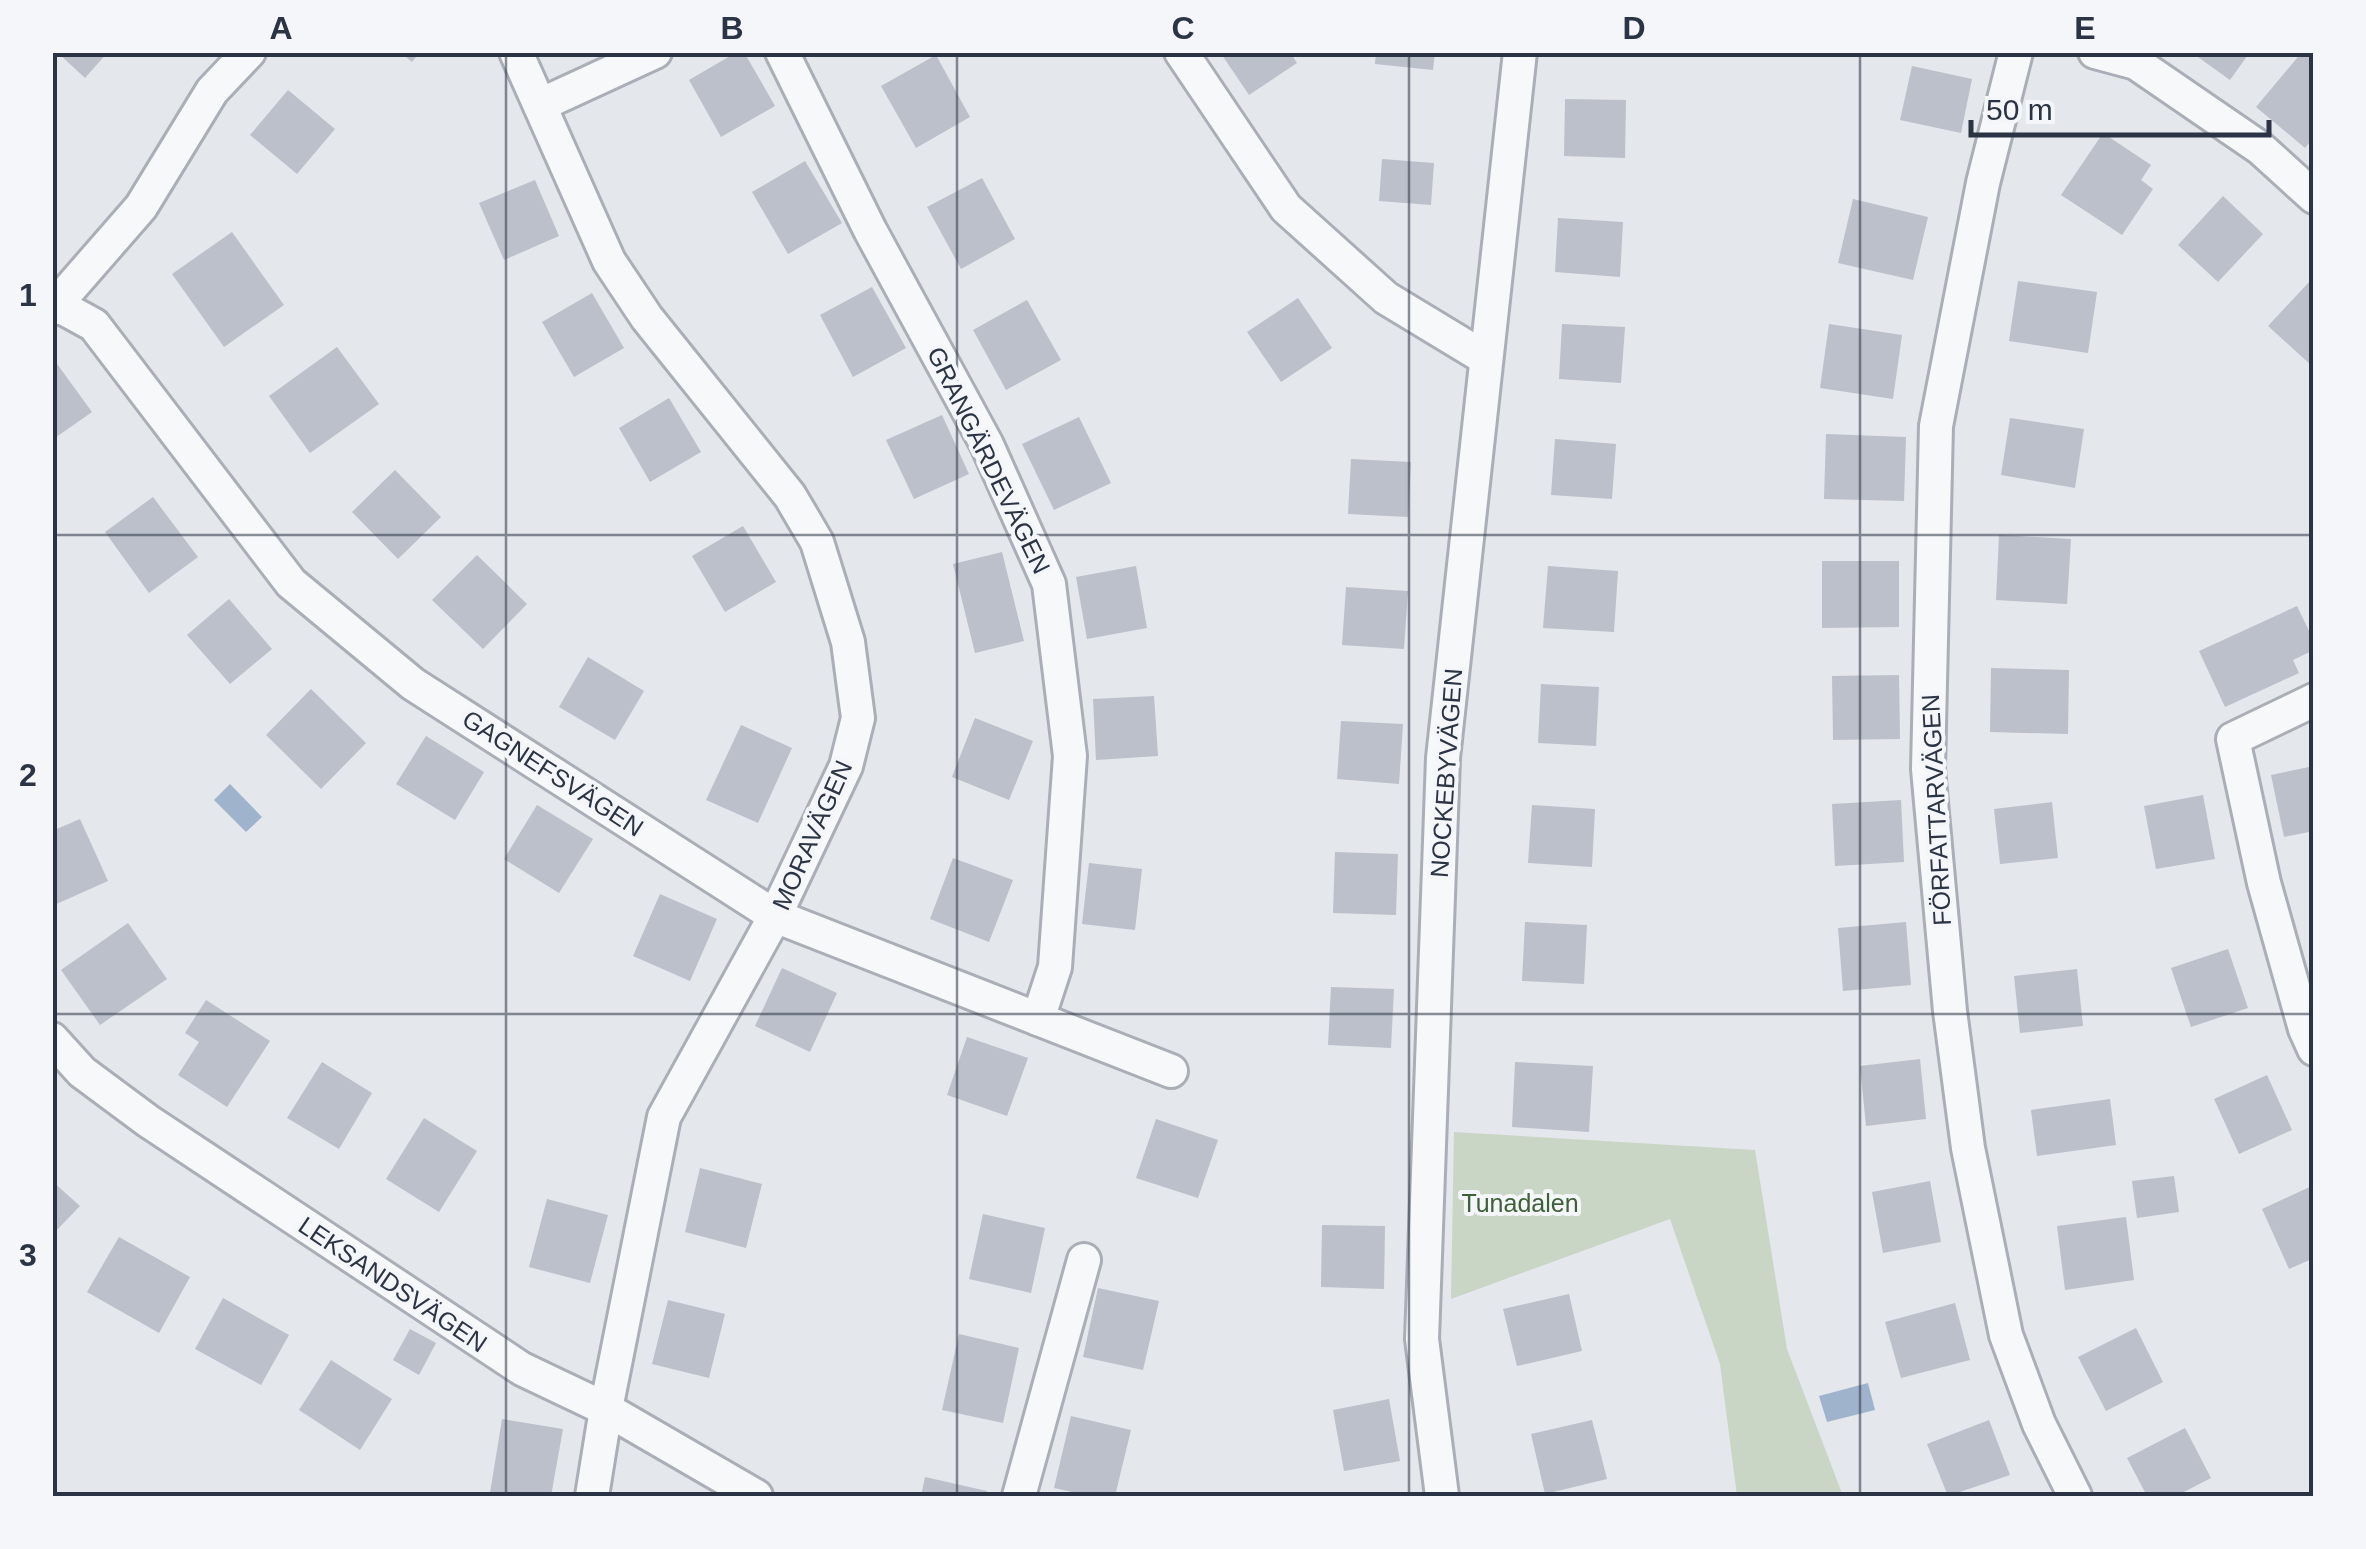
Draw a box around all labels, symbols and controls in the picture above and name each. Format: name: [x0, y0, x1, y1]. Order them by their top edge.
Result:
text: A: [269, 10, 293, 46]
text: B: [720, 10, 744, 46]
text: C: [1171, 10, 1195, 46]
text: D: [1622, 10, 1646, 46]
text: E: [2074, 10, 2096, 46]
scale bar: [1971, 75, 2268, 137]
text: 50 m: [1986, 93, 2053, 126]
text: 1: [19, 277, 37, 313]
street label: GRANGÄRDEVÄGEN: [922, 342, 1056, 578]
street label: NOCKEBYVÄGEN: [1425, 667, 1467, 879]
street label: FÖRFATTARVÄGEN: [1916, 693, 1956, 927]
street label: GAGNEFSVÄGEN: [457, 704, 649, 842]
street label: MORAVÄGEN: [767, 756, 857, 914]
text: 2: [19, 757, 37, 793]
park label: Tunadalen: [1461, 1189, 1579, 1217]
street label: LEKSANDSVÄGEN: [294, 1211, 492, 1357]
text: 3: [19, 1237, 37, 1273]

